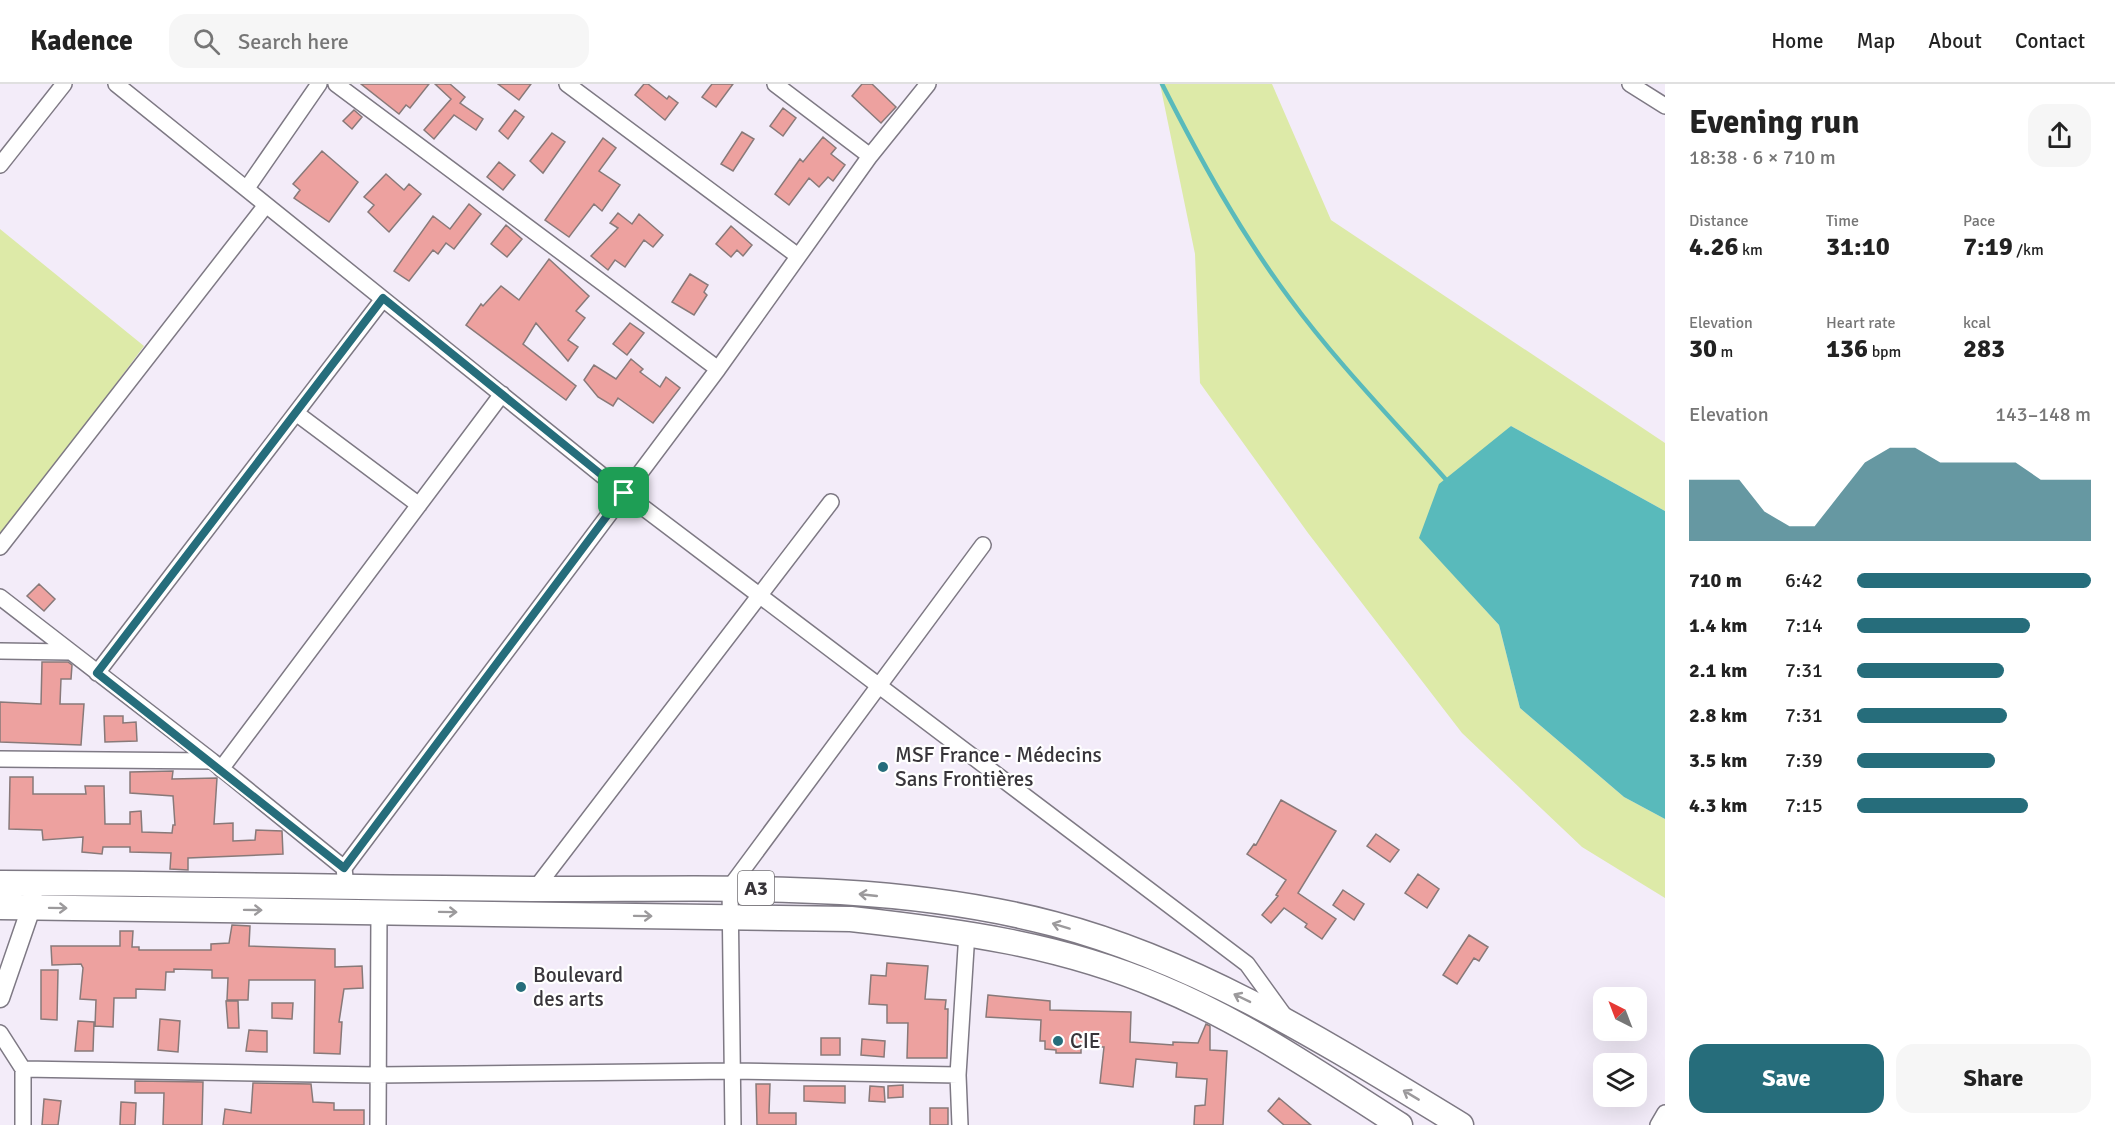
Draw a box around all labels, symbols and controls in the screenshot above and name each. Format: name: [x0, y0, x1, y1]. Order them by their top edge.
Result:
search box: [169, 14, 589, 68]
text: Kadence: [30, 24, 133, 58]
icon: search: [190, 25, 223, 58]
text: Search here: [238, 28, 349, 55]
text: Home: [1771, 28, 1824, 54]
text: Map: [1857, 28, 1895, 54]
text: About: [1928, 28, 1982, 54]
text: Contact: [2015, 28, 2085, 54]
text: Evening run: [1689, 102, 1859, 143]
button: share: [2028, 104, 2091, 167]
text: 18:38 · 6 × 710 m: [1689, 145, 1836, 170]
text: Distance: [1689, 211, 1749, 231]
text: Time: [1826, 211, 1859, 231]
text: Pace: [1963, 211, 1995, 231]
text: 4.26: [1689, 231, 1739, 263]
text: 31:10: [1826, 231, 1890, 263]
text: 7:19: [1963, 231, 2013, 263]
text: km: [1739, 240, 1763, 260]
text: /km: [2013, 240, 2044, 260]
text: Elevation: [1689, 313, 1753, 333]
text: Heart rate: [1826, 313, 1895, 333]
text: kcal: [1963, 313, 1991, 333]
text: 30: [1689, 333, 1717, 365]
text: 136: [1826, 333, 1868, 365]
text: 283: [1963, 333, 2005, 365]
text: m: [1717, 342, 1733, 362]
text: bpm: [1868, 342, 1901, 362]
text: Elevation: [1689, 402, 1769, 427]
text: 143–148 m: [1995, 402, 2091, 427]
pin: [598, 467, 649, 518]
icon: arrive: [607, 476, 640, 509]
text: 710 m: [1689, 568, 1742, 593]
text: 6:42: [1785, 568, 1823, 593]
text: 1.4 km: [1689, 613, 1747, 638]
text: 7:14: [1785, 613, 1823, 638]
text: 2.1 km: [1689, 658, 1747, 683]
text: 7:31: [1785, 658, 1823, 683]
text: 2.8 km: [1689, 703, 1747, 728]
text: 7:31: [1785, 703, 1823, 728]
place label: MSF France - Médecins Sans Frontières: [895, 742, 1102, 792]
text: 3.5 km: [1689, 748, 1747, 773]
text: 7:39: [1785, 748, 1823, 773]
marker: MSF France - Médecins Sans Frontières: [876, 760, 890, 774]
text: 4.3 km: [1689, 793, 1747, 818]
text: 7:15: [1785, 793, 1823, 818]
road number: A3: [738, 871, 774, 905]
one-way arrow: [859, 889, 879, 900]
one-way arrow: [48, 902, 68, 914]
one-way arrow: [243, 904, 263, 916]
one-way arrow: [438, 906, 458, 918]
one-way arrow: [633, 910, 653, 922]
one-way arrow: [1052, 920, 1071, 931]
place label: Boulevard des arts: [533, 962, 623, 1012]
marker: Boulevard des arts: [514, 980, 528, 994]
north arrow: [1593, 987, 1647, 1041]
map controls: [1593, 987, 1647, 1107]
one-way arrow: [1233, 991, 1251, 1003]
place label: CIE: [1070, 1028, 1101, 1054]
marker: CIE: [1051, 1034, 1065, 1048]
button: Save: [1689, 1044, 1884, 1113]
button: Share: [1896, 1044, 2091, 1113]
button: layers: [1593, 1053, 1647, 1107]
one-way arrow: [1403, 1088, 1420, 1100]

